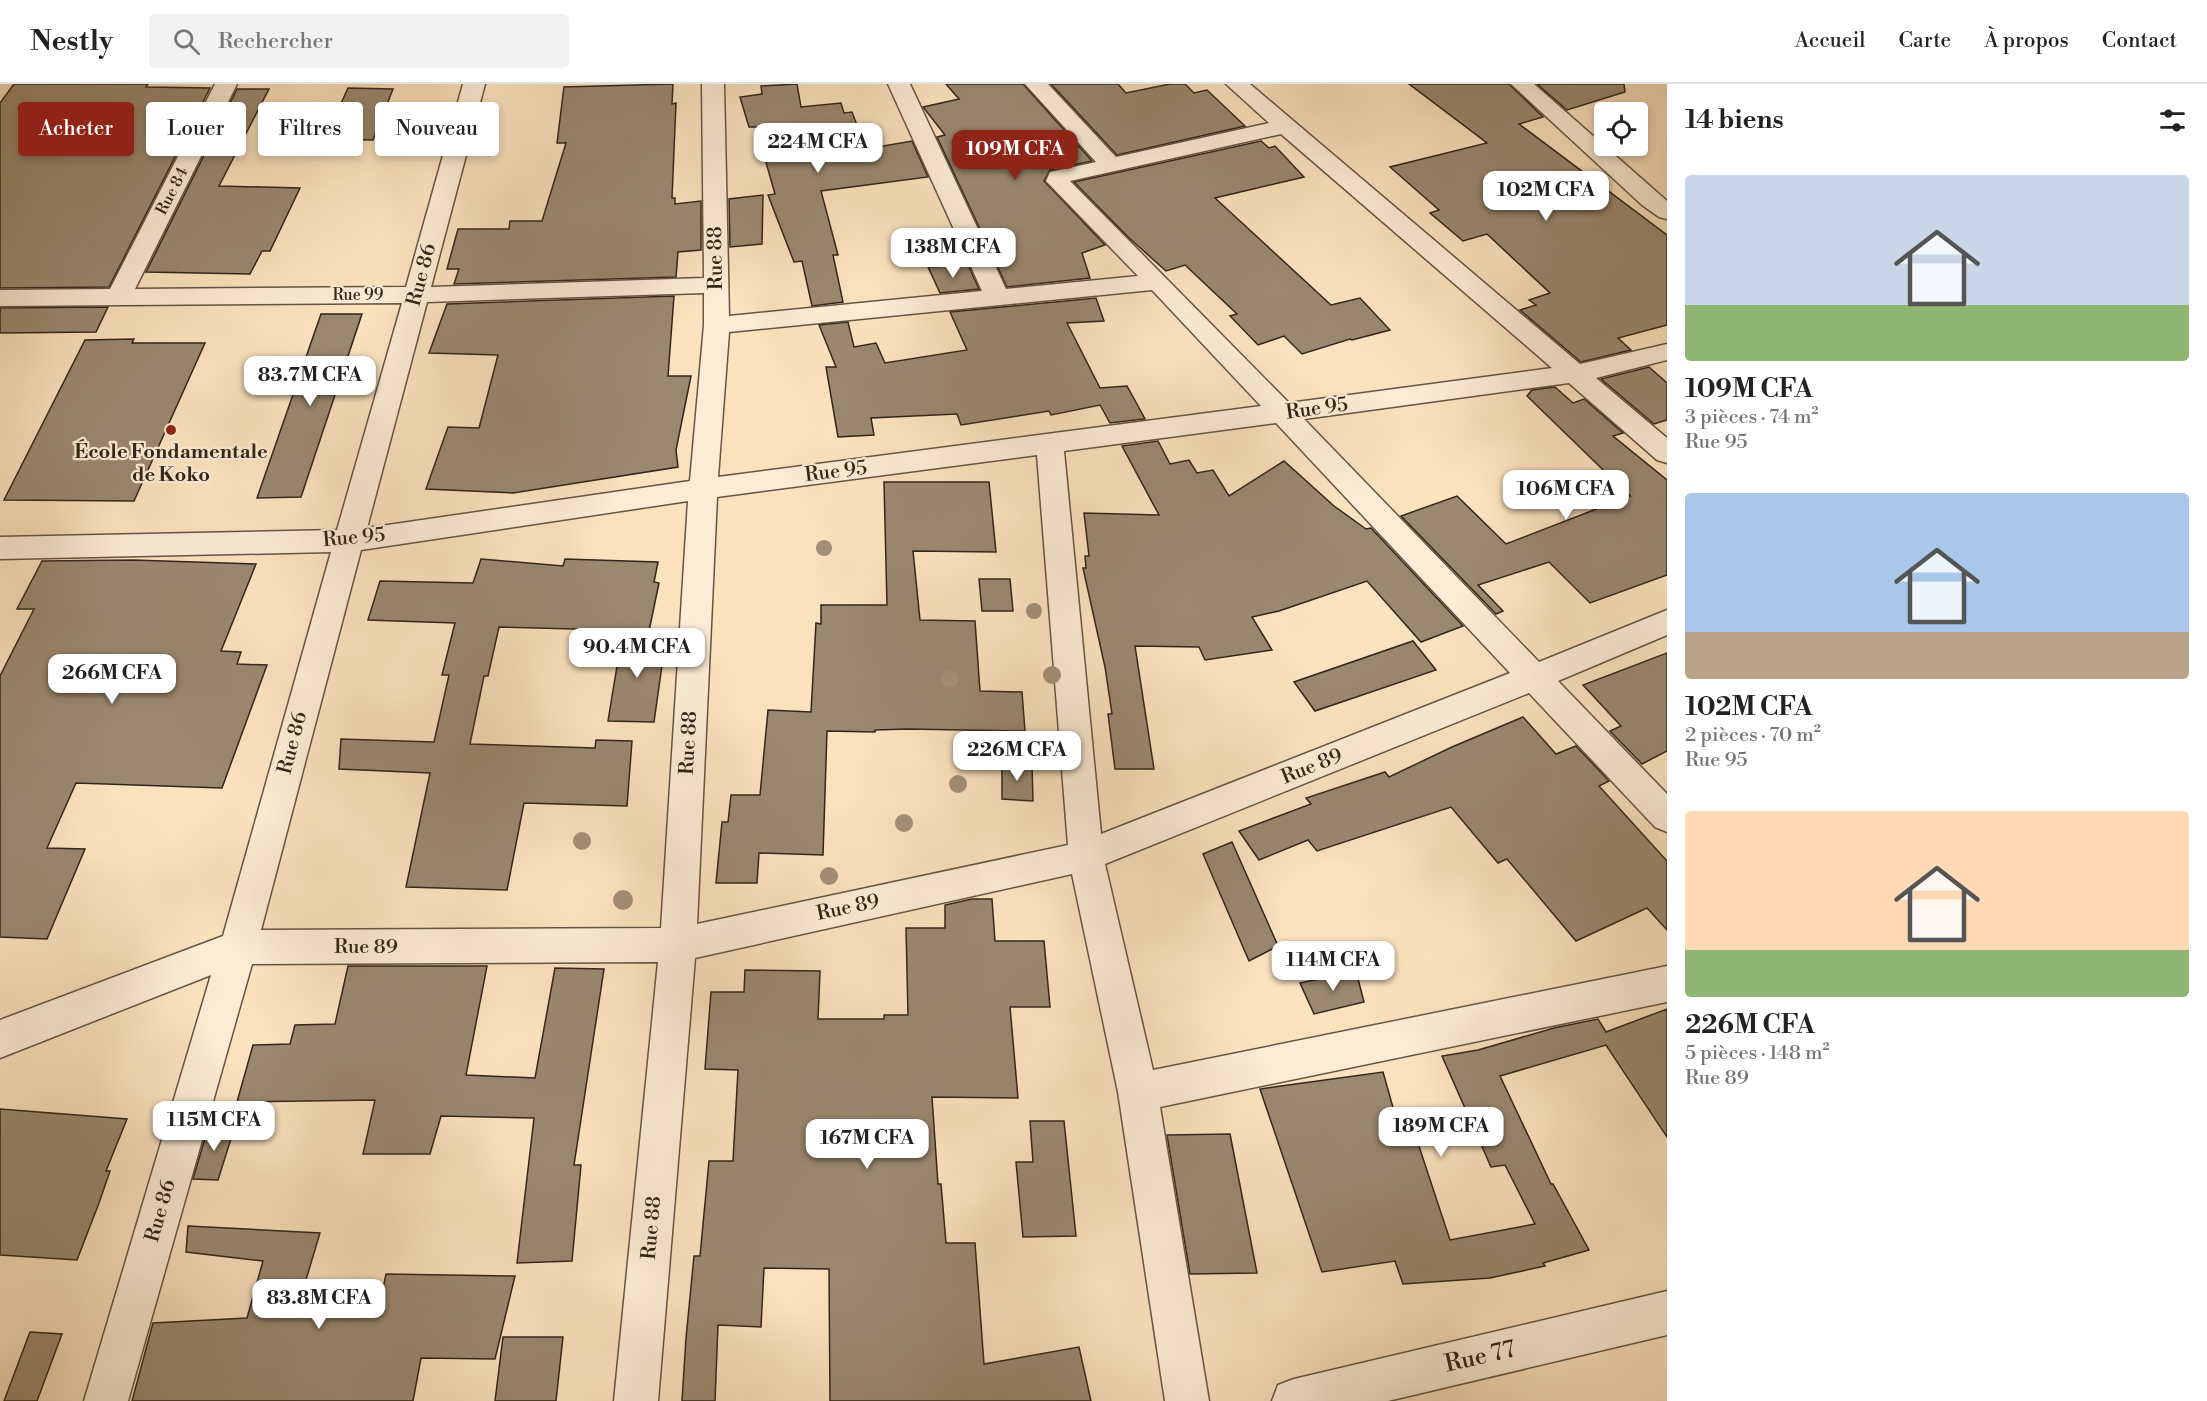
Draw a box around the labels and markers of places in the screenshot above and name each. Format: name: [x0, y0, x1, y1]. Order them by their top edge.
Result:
pin: 224M CFA: [756, 123, 880, 174]
pin: 109M CFA: [953, 130, 1077, 181]
pin: 102M CFA: [1484, 171, 1608, 222]
pin: 138M CFA: [891, 228, 1015, 279]
pin: 83.7M CFA: [241, 356, 379, 407]
marker: École Fondamentale de Koko: [164, 423, 178, 437]
place label: École Fondamentale de Koko: [74, 439, 268, 488]
pin: 106M CFA: [1504, 470, 1628, 521]
pin: 90.4M CFA: [568, 628, 706, 679]
pin: 266M CFA: [50, 654, 174, 705]
pin: 226M CFA: [955, 731, 1079, 782]
pin: 114M CFA: [1271, 941, 1395, 992]
pin: 115M CFA: [152, 1101, 276, 1152]
pin: 189M CFA: [1379, 1107, 1503, 1158]
pin: 167M CFA: [805, 1119, 929, 1170]
pin: 83.8M CFA: [250, 1279, 388, 1330]

